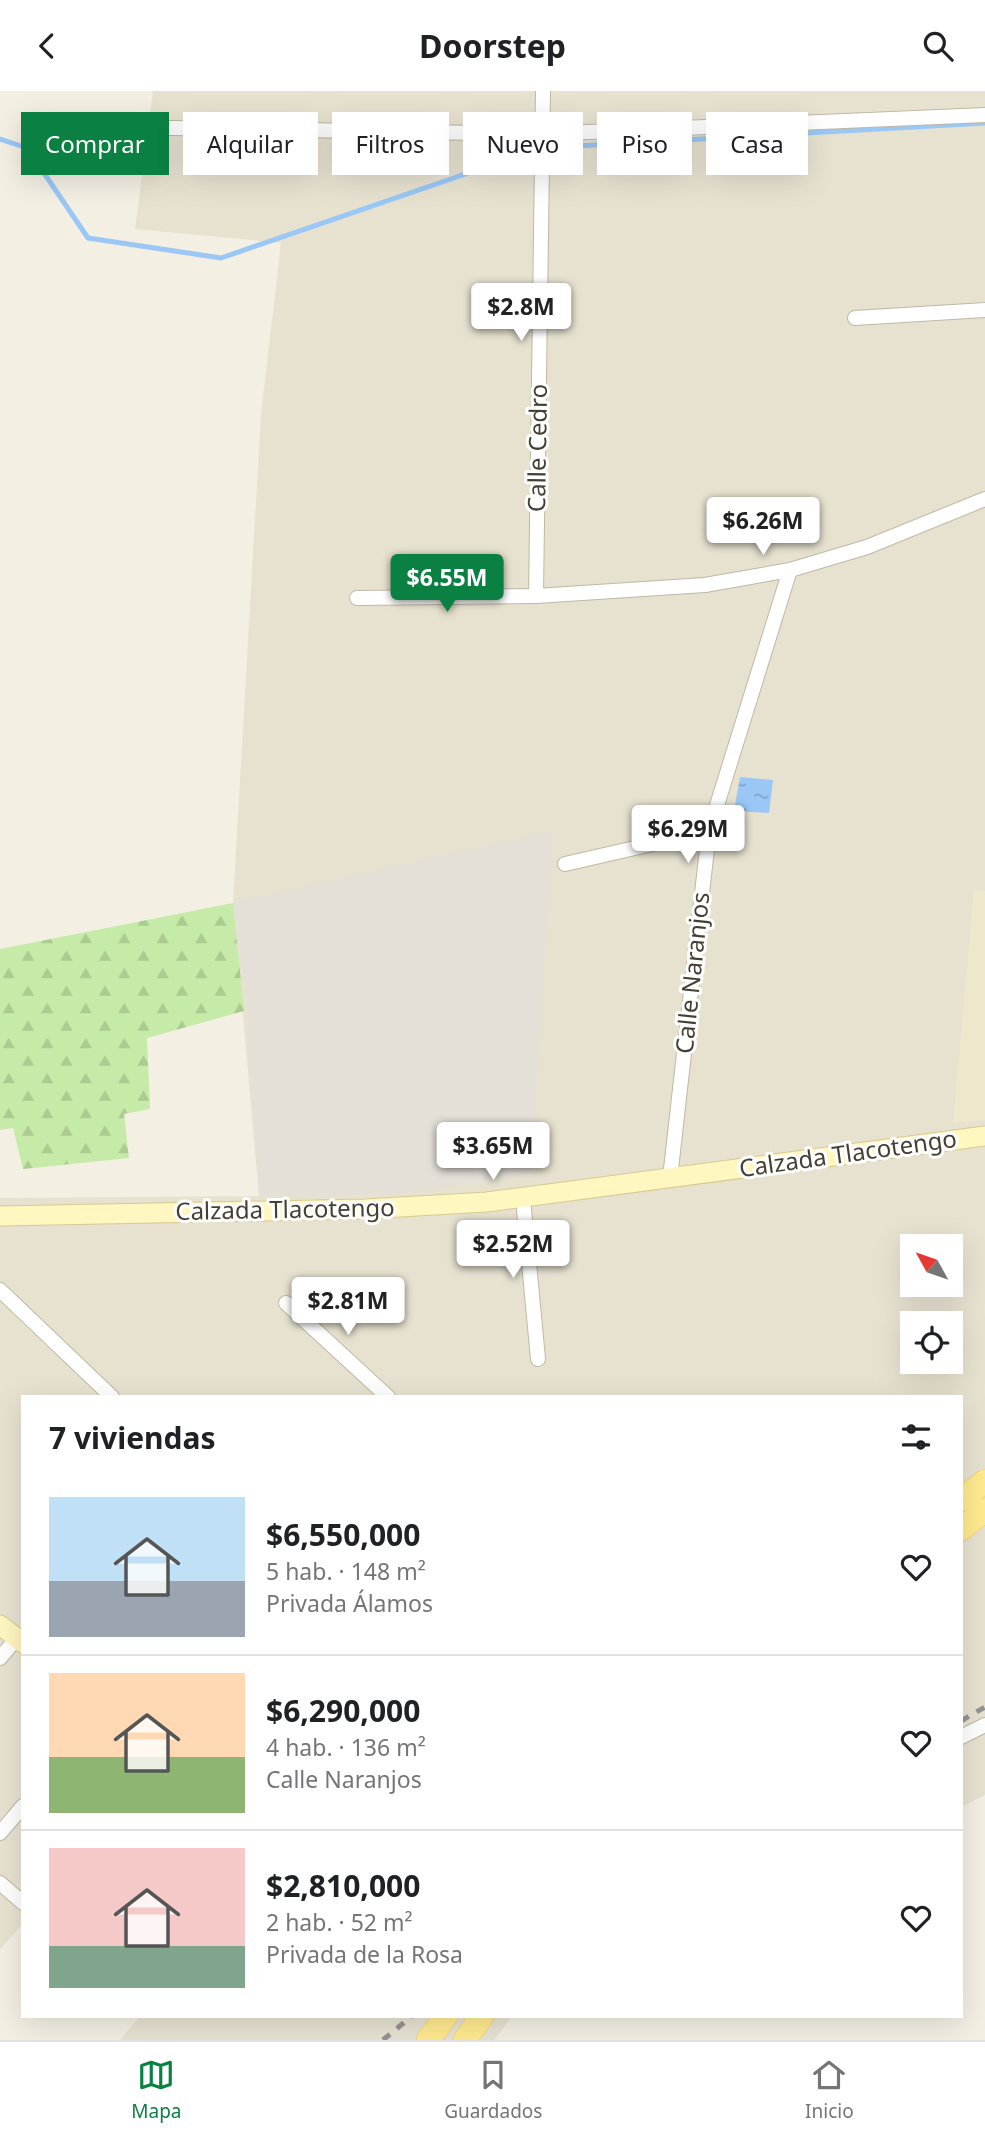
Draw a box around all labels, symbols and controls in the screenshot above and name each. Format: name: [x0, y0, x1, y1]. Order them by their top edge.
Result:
text: Doorstep: [419, 24, 566, 67]
icon: back: [28, 27, 66, 65]
icon: search: [919, 27, 957, 65]
chip: Comprar: [21, 112, 169, 175]
chip: Alquilar: [183, 112, 318, 175]
chip: Filtros: [332, 112, 449, 175]
chip: Nuevo: [463, 112, 583, 175]
chip: Piso: [597, 112, 692, 175]
chip: Casa: [706, 112, 808, 175]
pin: $2.8M: [472, 283, 570, 343]
text: $2.8M: [487, 290, 555, 322]
street label: Calle Cedro: [519, 384, 554, 512]
pin: $6.26M: [706, 497, 820, 557]
text: $6.26M: [723, 504, 803, 536]
pin: $6.55M: [390, 554, 504, 614]
text: $6.55M: [407, 561, 487, 593]
pin: $6.29M: [631, 805, 745, 865]
text: $6.29M: [648, 812, 728, 844]
street label: Calle Naranjos: [667, 890, 716, 1055]
street label: Calzada Tlacotengo: [737, 1121, 959, 1184]
pin: $3.65M: [436, 1123, 550, 1182]
text: $3.65M: [453, 1129, 533, 1161]
street label: Calzada Tlacotengo: [175, 1190, 395, 1227]
pin: $2.52M: [456, 1221, 570, 1280]
text: $2.52M: [473, 1227, 553, 1259]
north arrow: [900, 1234, 962, 1297]
map controls: [900, 1234, 963, 1374]
pin: $2.81M: [291, 1277, 405, 1337]
text: $2.81M: [308, 1284, 388, 1316]
button: locate: [900, 1311, 963, 1374]
text: 7 viviendas: [49, 1417, 216, 1458]
icon: filters: [897, 1418, 935, 1456]
text: $6,550,000: [266, 1514, 420, 1555]
icon: home: [105, 1525, 189, 1609]
icon: heart: [897, 1548, 935, 1586]
text: 5 hab. · 148 m²: [266, 1555, 426, 1587]
text: Privada Álamos: [266, 1587, 433, 1619]
text: $6,290,000: [266, 1690, 420, 1731]
icon: home: [105, 1701, 189, 1785]
icon: heart: [897, 1724, 935, 1762]
text: 4 hab. · 136 m²: [266, 1731, 426, 1763]
text: Calle Naranjos: [266, 1763, 422, 1795]
text: $2,810,000: [266, 1865, 420, 1906]
icon: home: [105, 1876, 189, 1960]
icon: heart: [897, 1899, 935, 1937]
text: 2 hab. · 52 m²: [266, 1906, 413, 1938]
text: Privada de la Rosa: [266, 1938, 463, 1970]
tab: Mapa: [131, 2056, 182, 2124]
tab: Guardados: [444, 2056, 542, 2124]
tab: Inicio: [805, 2056, 854, 2124]

